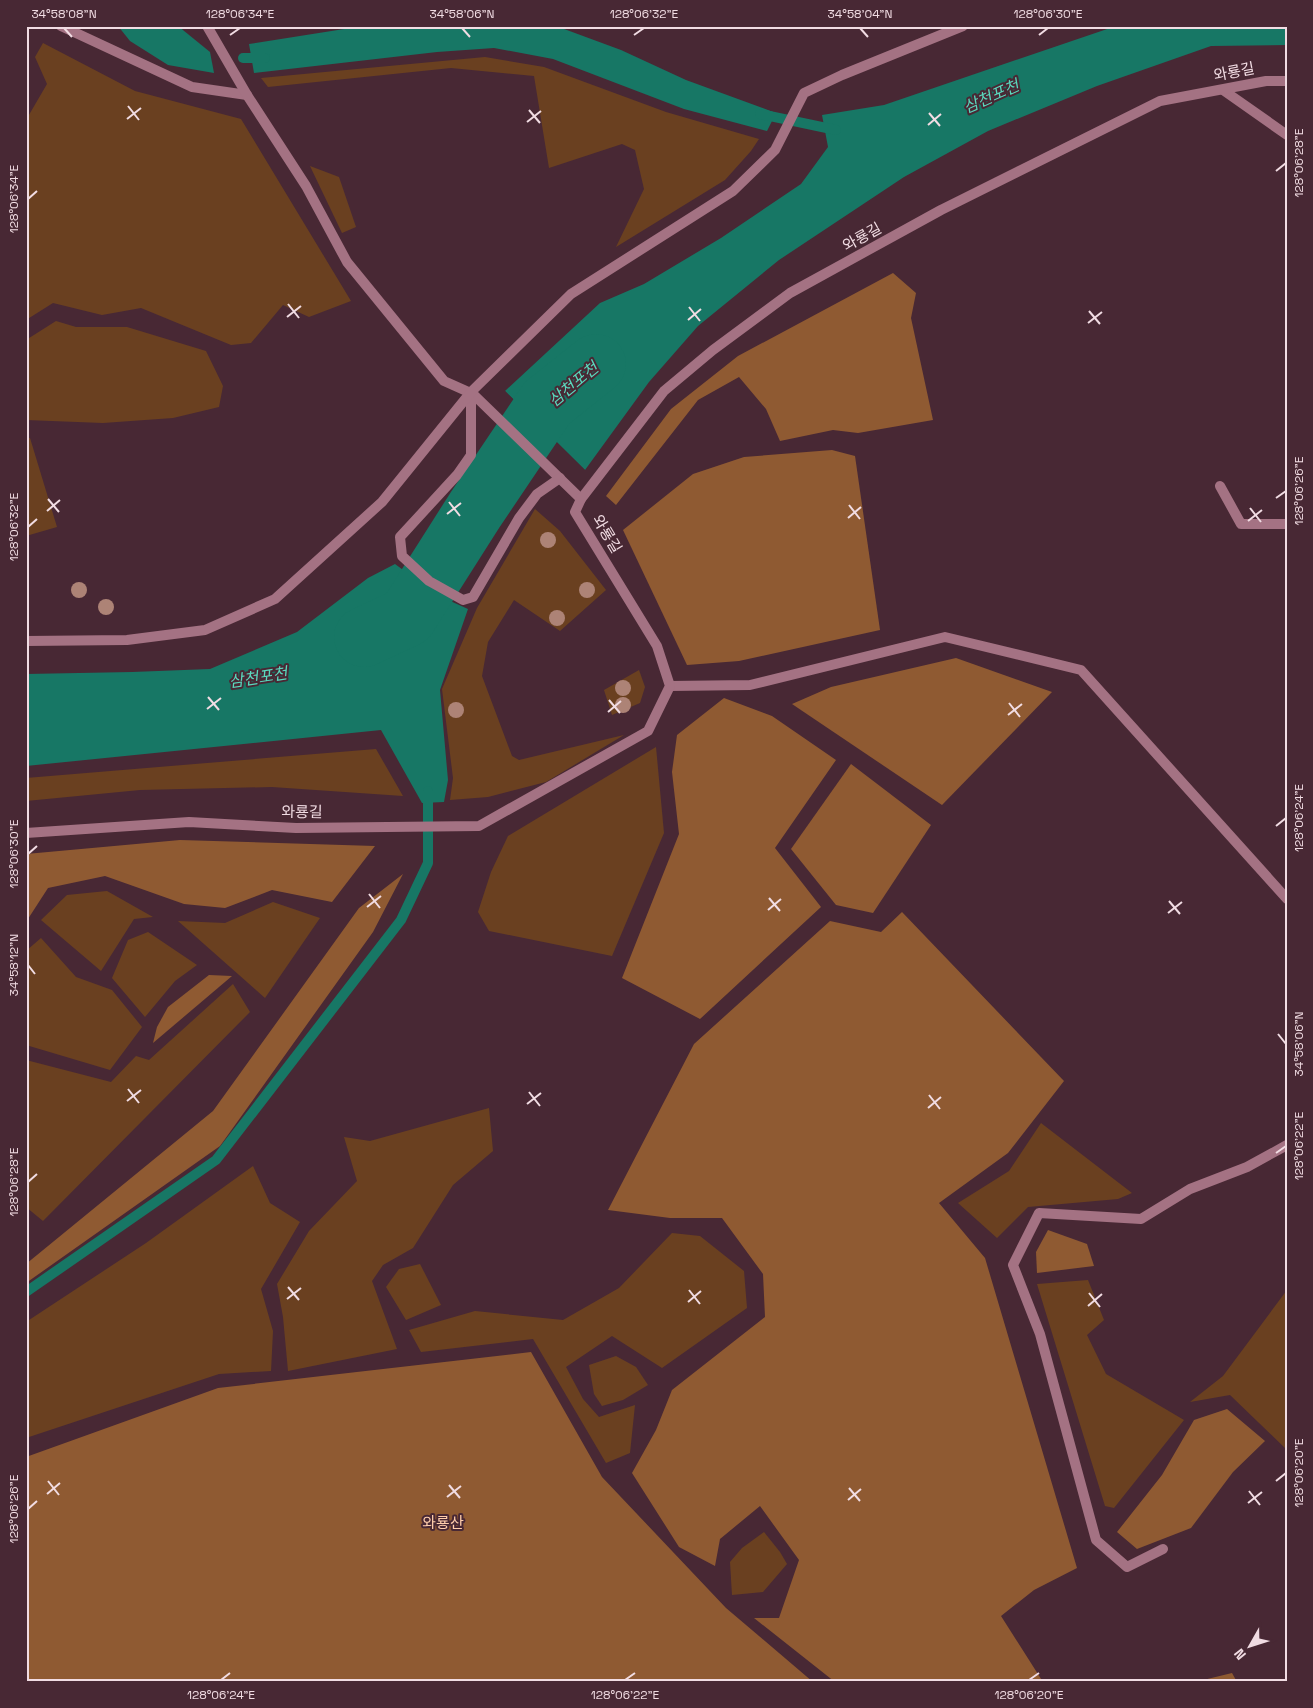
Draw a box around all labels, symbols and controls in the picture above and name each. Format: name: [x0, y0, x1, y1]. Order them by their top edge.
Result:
text: 34°58'08"N: [31, 6, 97, 22]
text: 128°06'34"E: [206, 6, 275, 22]
text: 34°58'06"N: [429, 6, 495, 22]
text: 128°06'32"E: [610, 6, 679, 22]
text: 34°58'04"N: [828, 6, 892, 22]
text: 128°06'30"E: [1013, 6, 1083, 22]
street label: 와룡길: [1212, 58, 1256, 85]
water label: 삼천포천: [960, 74, 1024, 118]
text: 128°06'28"E: [1291, 128, 1307, 197]
text: 128°06'34"E: [6, 164, 22, 233]
street label: 와룡길: [839, 218, 884, 255]
water label: 삼천포천: [544, 356, 604, 411]
text: 128°06'26"E: [1291, 456, 1307, 525]
text: 128°06'32"E: [6, 492, 22, 561]
street label: 와룡길: [589, 511, 626, 556]
water label: 삼천포천: [227, 662, 291, 692]
text: 128°06'24"E: [1291, 784, 1307, 852]
street label: 와룡길: [281, 802, 323, 821]
text: 128°06'30"E: [6, 819, 22, 889]
text: 34°58'12"N: [6, 934, 22, 996]
text: 34°58'06"N: [1291, 1011, 1307, 1077]
text: 128°06'22"E: [1291, 1111, 1307, 1180]
text: 128°06'28"E: [6, 1147, 22, 1216]
text: 128°06'20"E: [1291, 1438, 1307, 1508]
text: 128°06'26"E: [6, 1474, 22, 1543]
park label: 와룡산: [422, 1513, 464, 1532]
north arrow: [1226, 1620, 1276, 1670]
text: N: [1230, 1645, 1250, 1663]
text: 128°06'24"E: [187, 1687, 255, 1703]
text: 128°06'22"E: [591, 1687, 660, 1703]
text: 128°06'20"E: [994, 1687, 1064, 1703]

